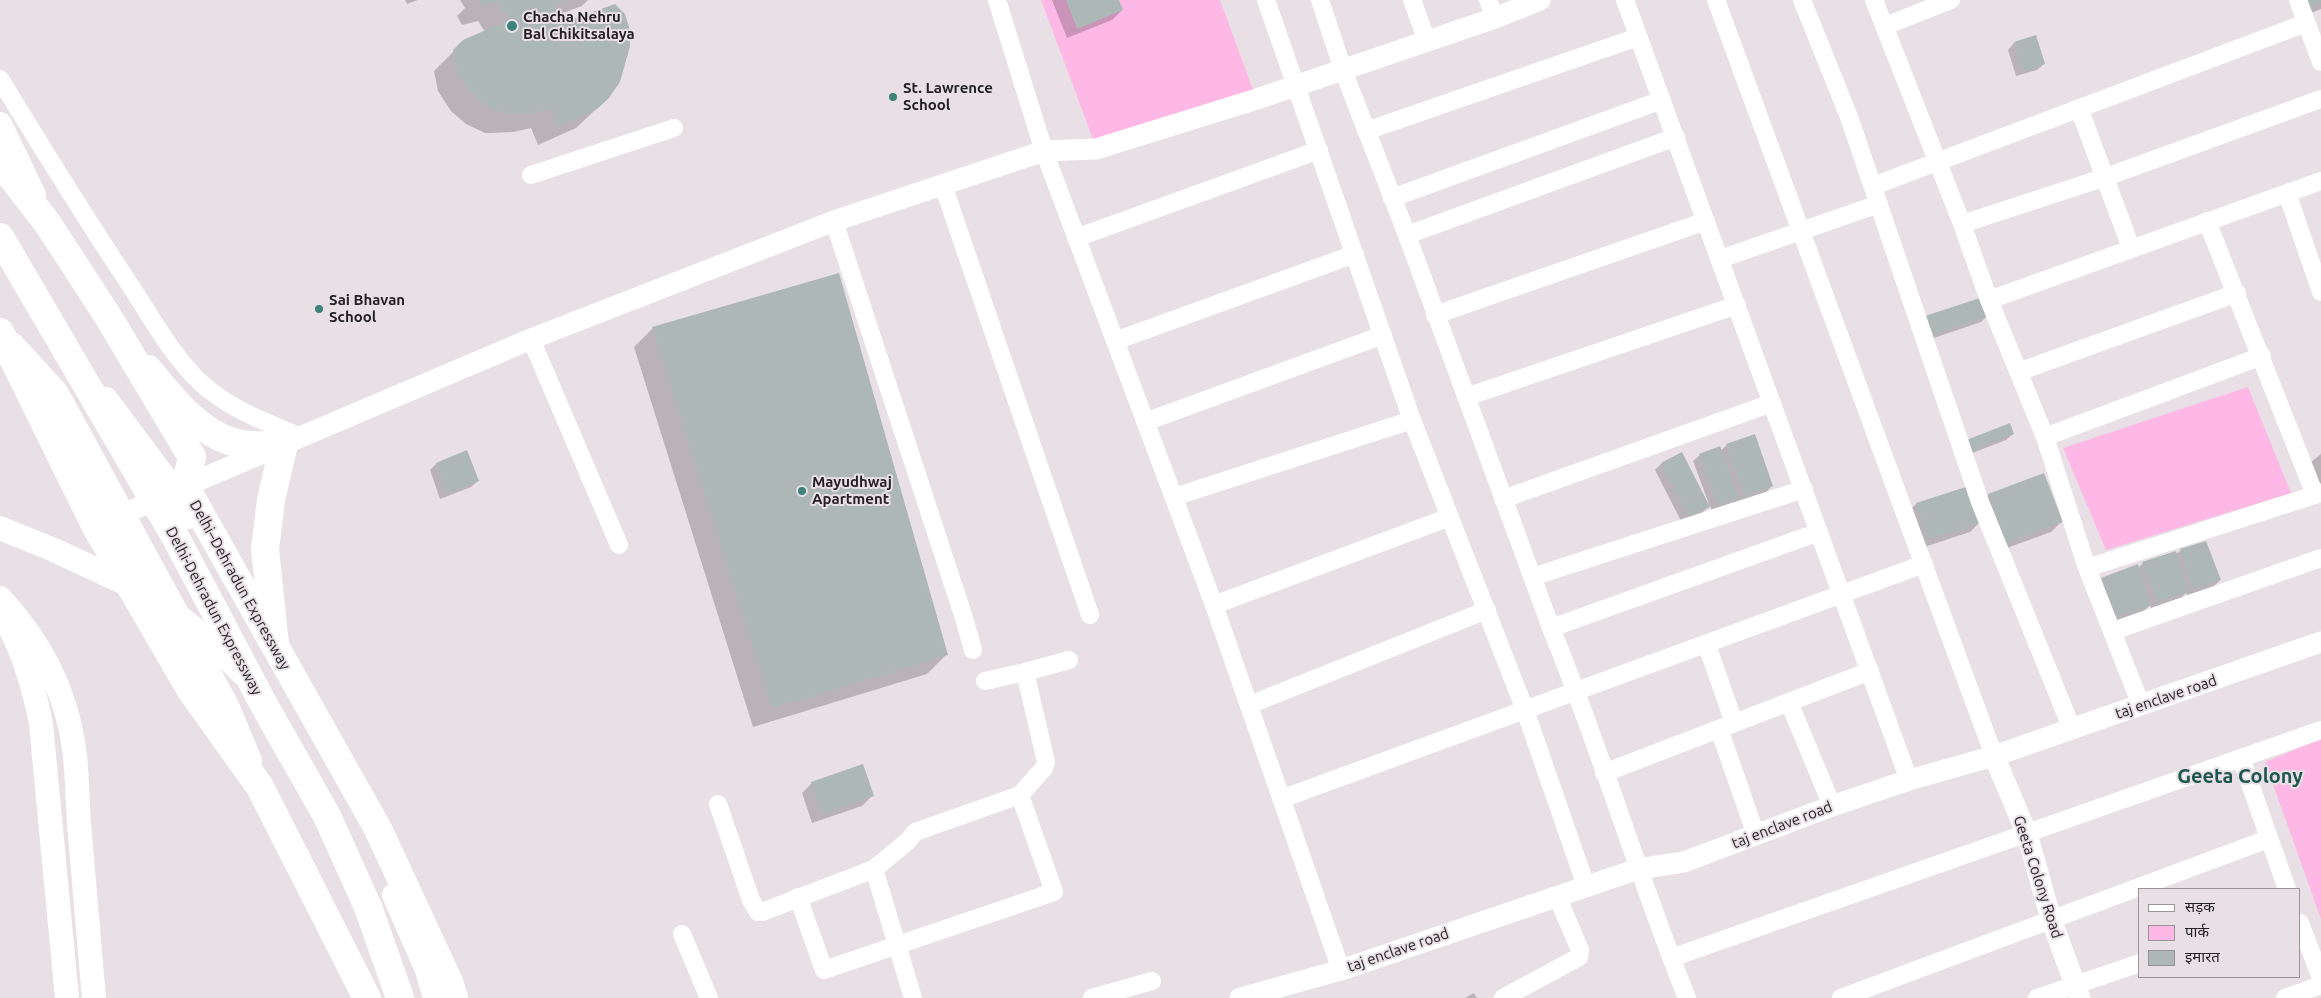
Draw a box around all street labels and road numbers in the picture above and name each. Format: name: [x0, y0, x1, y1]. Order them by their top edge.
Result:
street label: Delhi–Dehradun Expressway: [186, 497, 294, 673]
street label: Delhi-Dehradun Expressway: [162, 524, 266, 698]
street label: taj enclave road: [2113, 671, 2219, 723]
street label: taj enclave road: [1729, 798, 1835, 852]
street label: Geeta Colony Road: [2010, 813, 2066, 941]
street label: taj enclave road: [1345, 924, 1451, 976]

